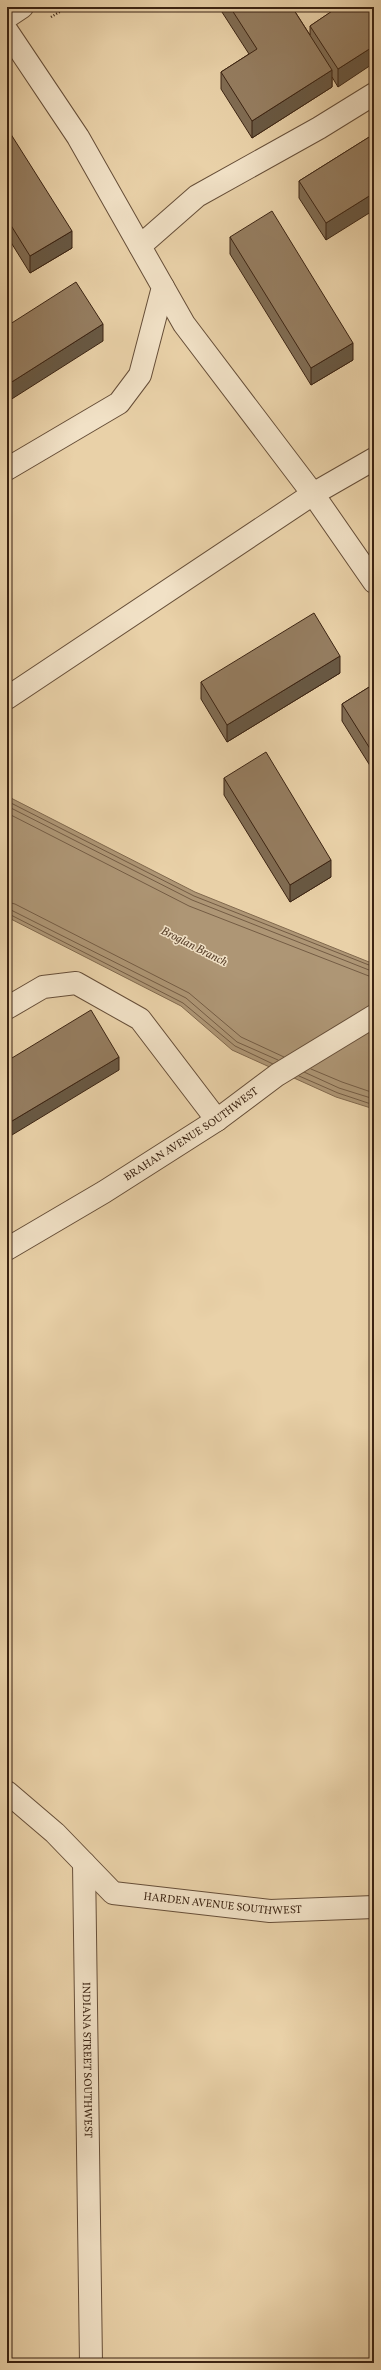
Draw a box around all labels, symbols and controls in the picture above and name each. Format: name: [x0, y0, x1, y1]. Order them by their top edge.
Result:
water label: Broglan Branch: [158, 923, 230, 971]
street label: BRAHAN AVENUE SOUTHWEST: [121, 1084, 262, 1185]
street label: HARDEN AVENUE SOUTHWEST: [143, 1889, 303, 1919]
street label: INDIANA STREET SOUTHWEST: [78, 1982, 95, 2139]

